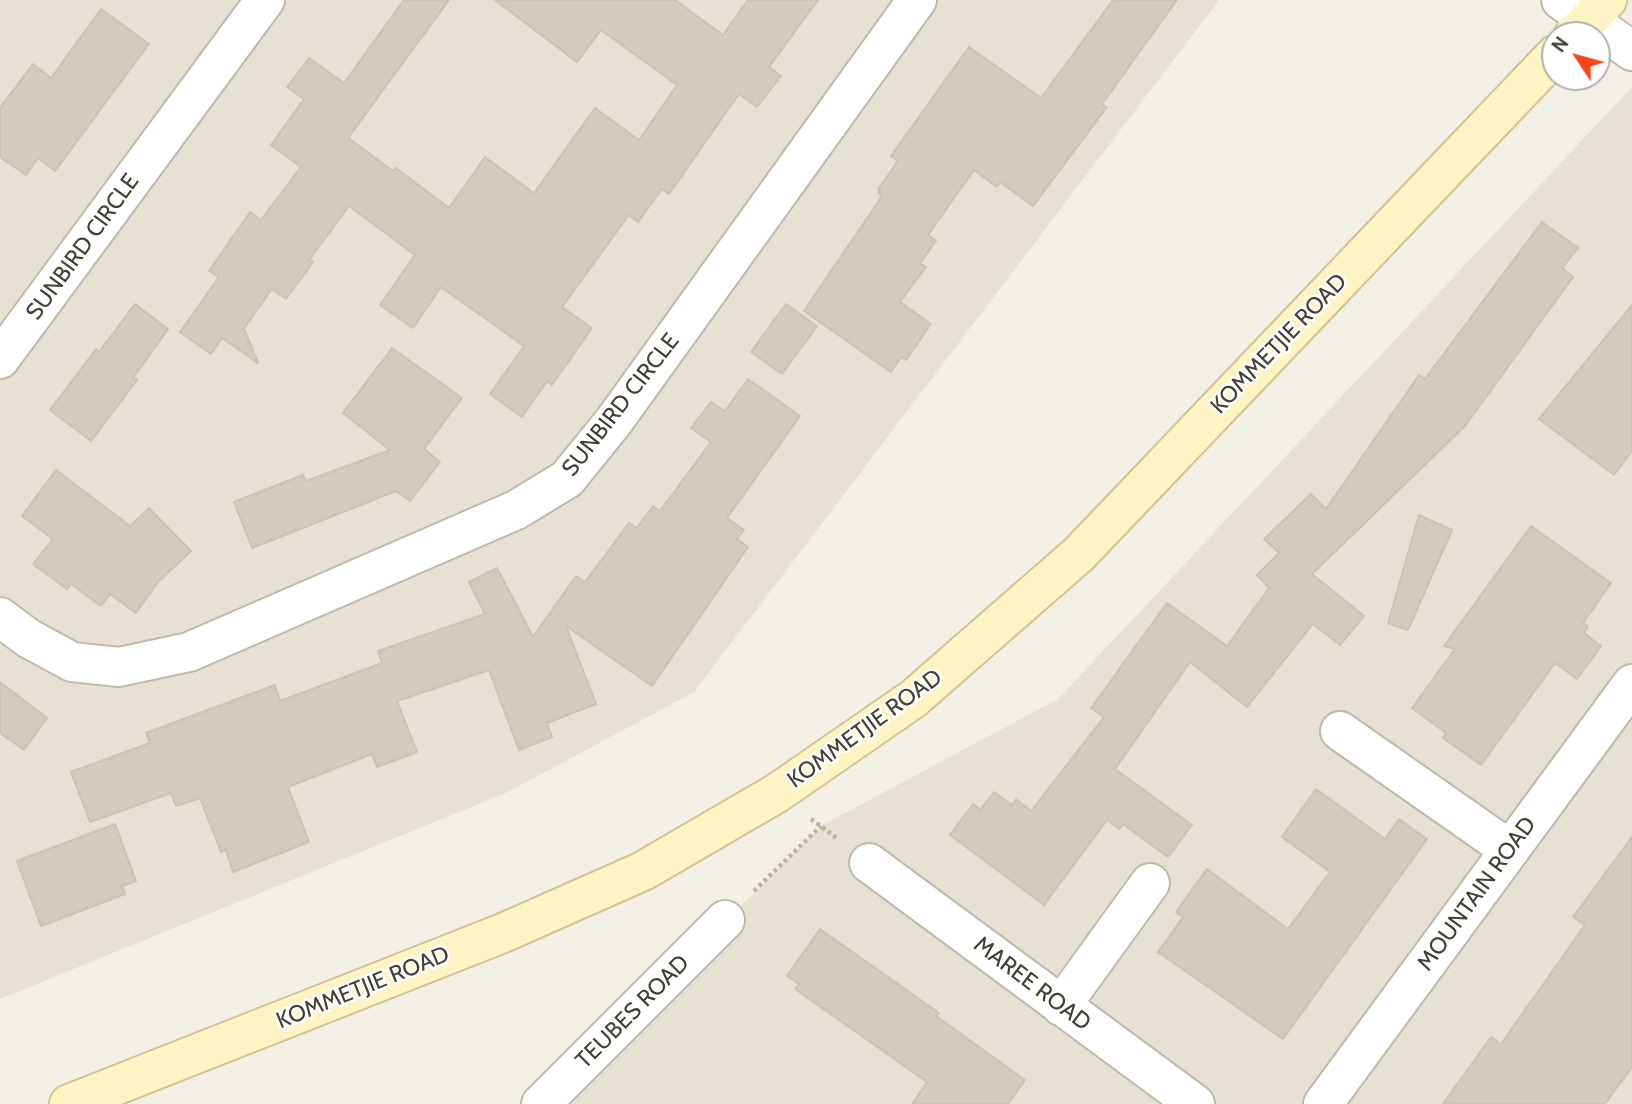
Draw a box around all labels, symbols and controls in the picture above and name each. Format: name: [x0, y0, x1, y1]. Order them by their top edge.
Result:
north arrow: [1541, 21, 1611, 91]
text: N: [1547, 32, 1573, 57]
street label: SUNBIRD CIRCLE: [21, 169, 145, 325]
street label: KOMMETJIE ROAD: [1205, 268, 1353, 420]
street label: SUNBIRD CIRCLE: [557, 328, 685, 482]
street label: KOMMETJIE ROAD: [782, 664, 948, 794]
street label: MOUNTAIN ROAD: [1412, 812, 1542, 976]
street label: MAREE ROAD: [968, 931, 1096, 1037]
street label: KOMMETJIE ROAD: [272, 941, 454, 1035]
street label: TEUBES ROAD: [571, 950, 695, 1074]

